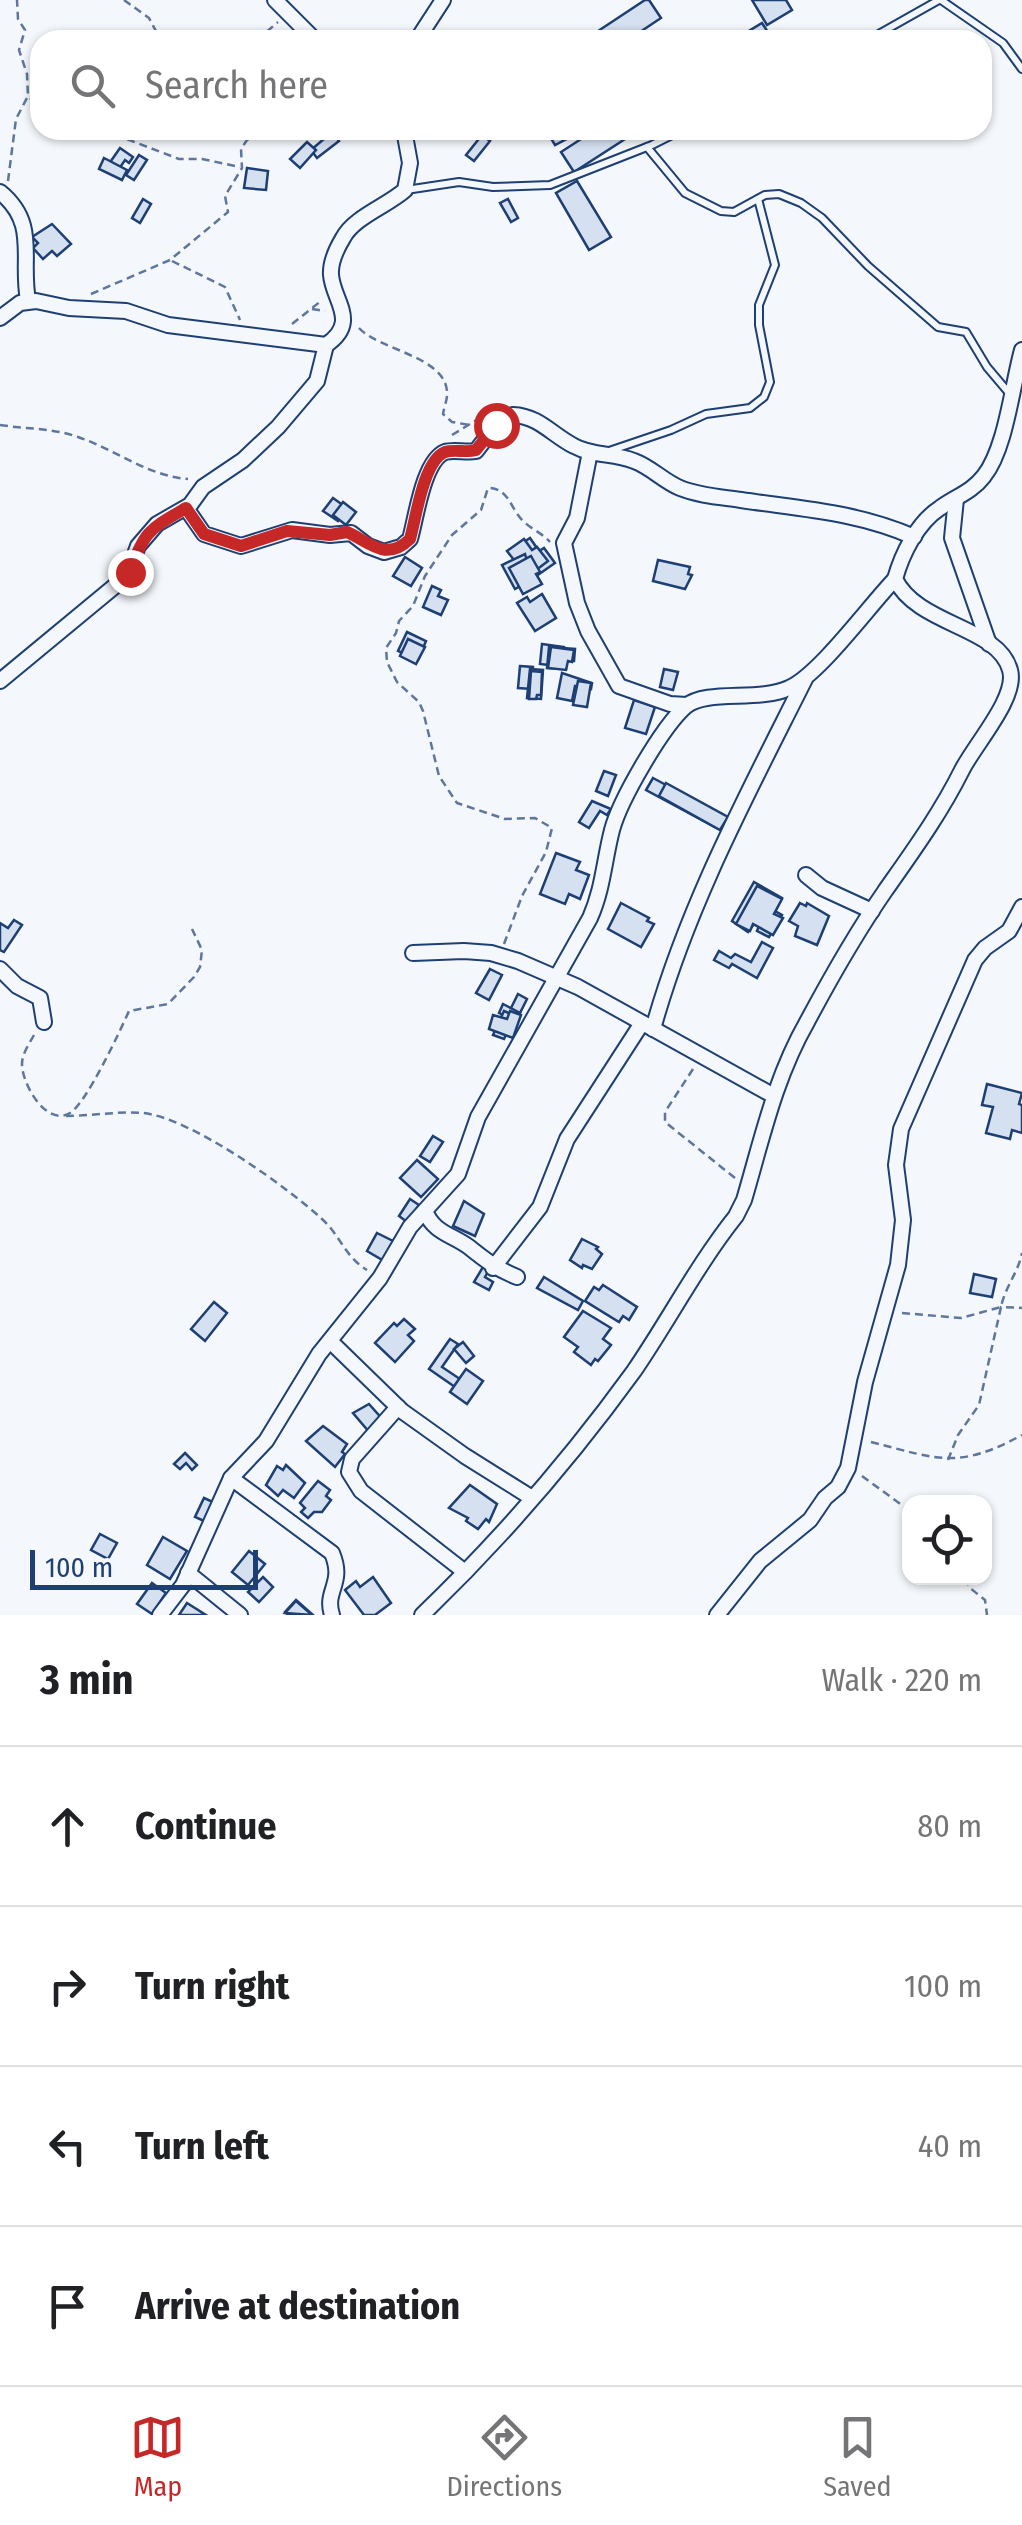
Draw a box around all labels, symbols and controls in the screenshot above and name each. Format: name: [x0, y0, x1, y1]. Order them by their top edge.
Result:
search box: [30, 30, 992, 140]
icon: search: [65, 58, 120, 113]
text: Search here: [145, 62, 328, 108]
route start: [474, 403, 520, 449]
route end: [108, 550, 154, 596]
map controls: [902, 1495, 992, 1585]
button: locate: [902, 1495, 992, 1585]
scale bar: [30, 1545, 258, 1590]
text: 100 m: [45, 1551, 113, 1584]
text: 3 min: [40, 1655, 134, 1705]
text: Walk · 220 m: [821, 1661, 982, 1699]
icon: ahead: [40, 1799, 95, 1854]
text: Continue: [135, 1803, 276, 1849]
text: 80 m: [917, 1807, 982, 1845]
icon: right: [40, 1959, 95, 2014]
text: Turn right: [135, 1963, 289, 2009]
text: 100 m: [904, 1967, 982, 2005]
icon: left: [40, 2119, 95, 2174]
text: Turn left: [135, 2123, 269, 2169]
text: 40 m: [918, 2127, 982, 2165]
icon: arrive: [40, 2279, 95, 2334]
text: Arrive at destination: [135, 2283, 460, 2329]
tab: Map: [130, 2410, 185, 2503]
tab: Directions: [446, 2410, 562, 2503]
tab: Saved: [823, 2410, 892, 2503]

